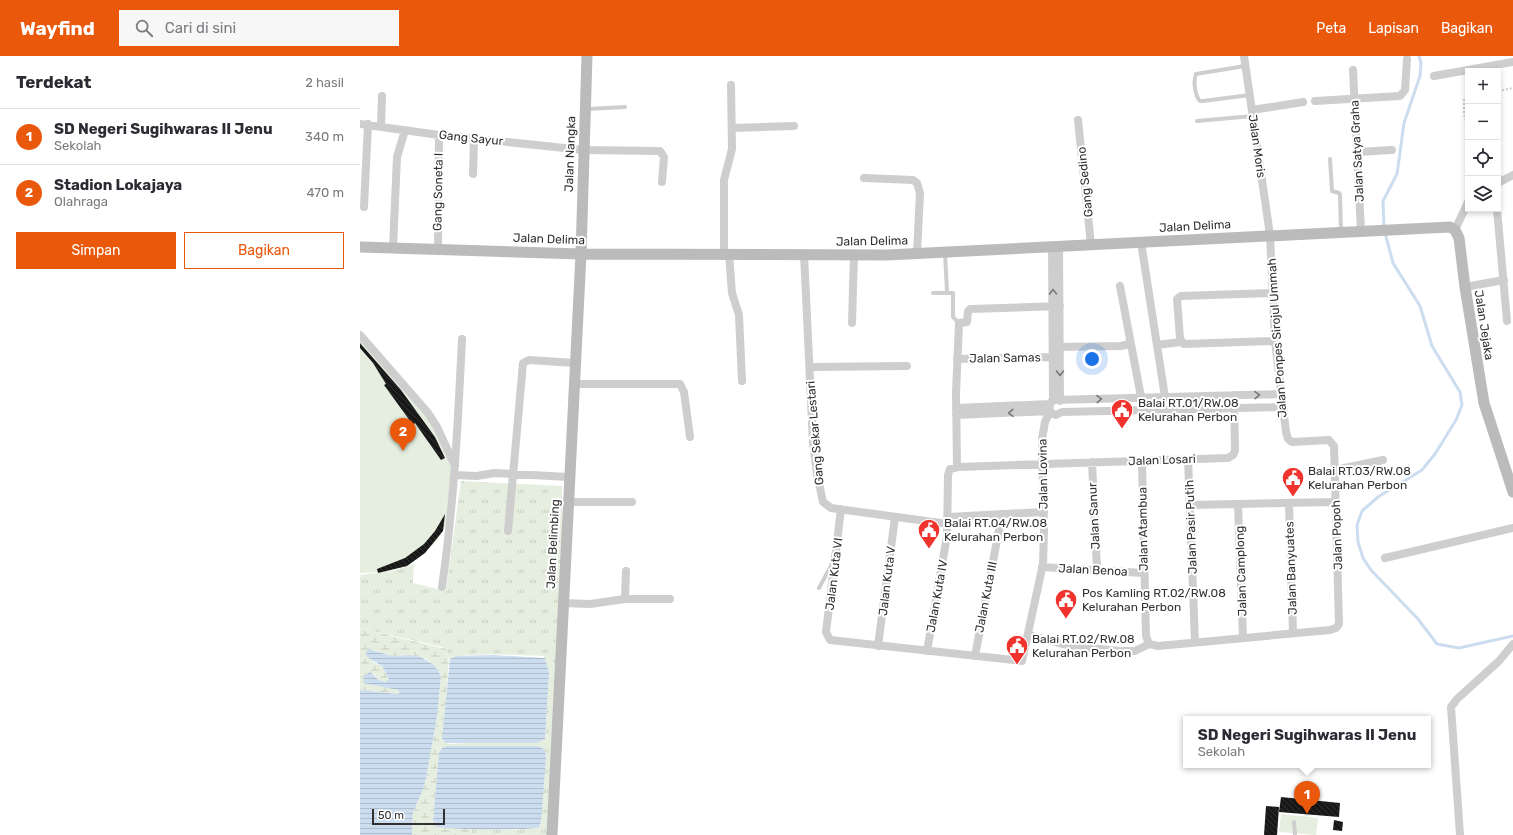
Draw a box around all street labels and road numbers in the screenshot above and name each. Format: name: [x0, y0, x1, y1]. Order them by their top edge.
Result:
street label: Jalan Satya Graha: [1347, 100, 1367, 202]
street label: Jalan Moris: [1246, 113, 1268, 179]
street label: Jalan Nangka: [562, 116, 578, 192]
street label: Gang Sayur: [438, 128, 504, 148]
street label: Gang Sedino: [1074, 146, 1096, 218]
street label: Gang Soneta I: [430, 153, 446, 231]
street label: Jalan Delima: [1159, 217, 1231, 235]
street label: Jalan Delima: [513, 231, 585, 247]
street label: Jalan Delima: [836, 233, 908, 249]
street label: Jalan Ponpes Sirojul Ummah: [1264, 258, 1290, 418]
street label: Jalan Jejaka: [1472, 289, 1496, 361]
street label: Jalan Samas: [969, 350, 1041, 366]
street label: Gang Sekar Lestari: [803, 380, 827, 486]
street label: Jalan Lovina: [1035, 439, 1051, 509]
street label: Jalan Losari: [1128, 452, 1196, 468]
street label: Jalan Pasir Putih: [1182, 480, 1200, 574]
street label: Jalan Sanur: [1085, 482, 1103, 550]
street label: Jalan Atambua: [1135, 487, 1151, 571]
street label: Jalan Belimbing: [544, 499, 562, 589]
street label: Jalan Popoh: [1329, 500, 1345, 570]
street label: Jalan Banyuates: [1282, 521, 1300, 615]
street label: Jalan Camplong: [1232, 525, 1250, 617]
street label: Jalan Kuta VI: [823, 537, 845, 611]
street label: Jalan Kuta V: [876, 545, 898, 617]
street label: Jalan Kuta IV: [924, 558, 950, 633]
street label: Jalan Kuta III: [972, 560, 1000, 634]
street label: Jalan Benoa: [1058, 561, 1128, 579]

